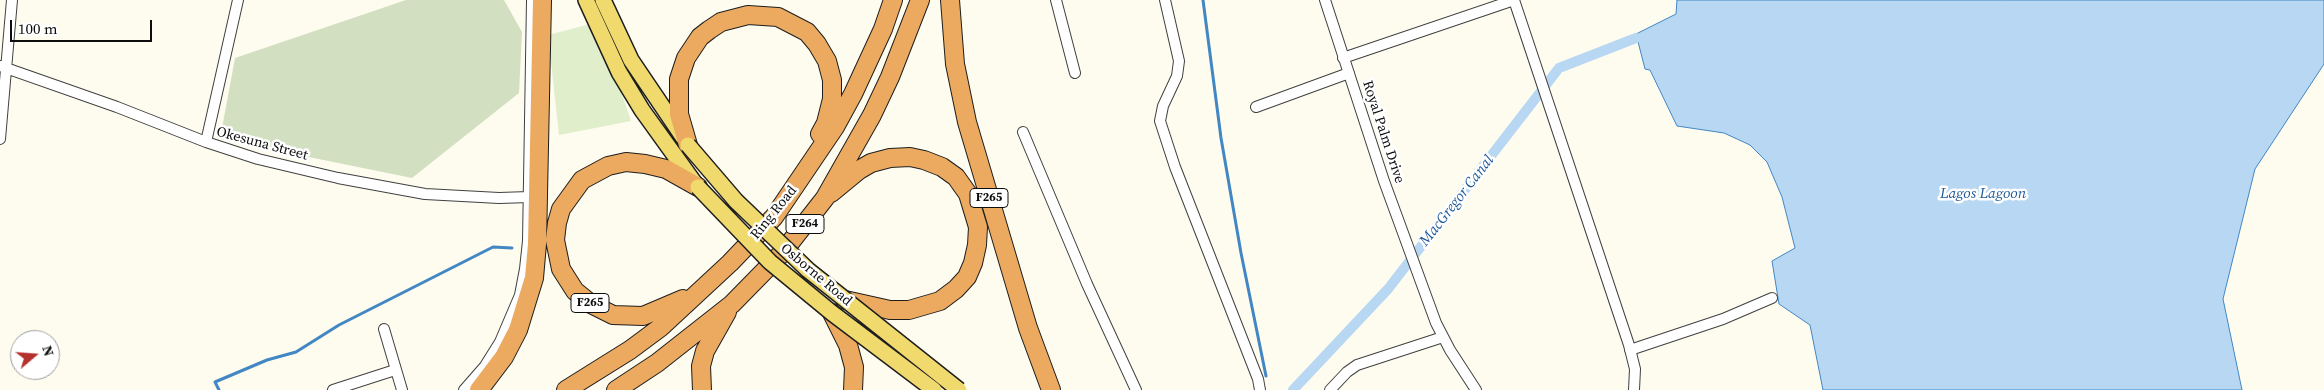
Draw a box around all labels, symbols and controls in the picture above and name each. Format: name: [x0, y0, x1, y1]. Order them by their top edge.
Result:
scale bar: [12, 10, 155, 42]
text: 100 m: [18, 18, 58, 39]
street label: Royal Palm Drive: [1358, 78, 1408, 186]
street label: Okesuna Street: [215, 124, 309, 164]
water label: MacGregor Canal: [1416, 152, 1498, 250]
street label: Ring Road: [747, 183, 801, 243]
water label: Lagos Lagoon: [1940, 185, 2026, 203]
road number: F265: [970, 188, 1008, 208]
road number: F264: [786, 214, 824, 233]
street label: Osborne Road: [777, 240, 855, 310]
road number: F265: [571, 294, 609, 312]
north arrow: [10, 330, 60, 380]
text: N: [37, 343, 59, 359]

